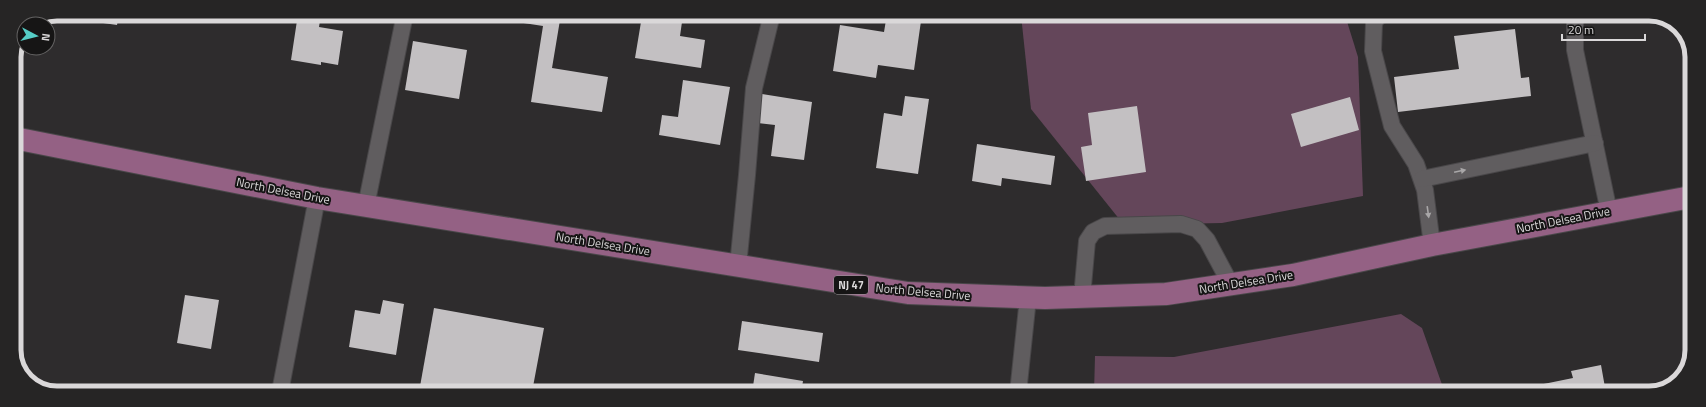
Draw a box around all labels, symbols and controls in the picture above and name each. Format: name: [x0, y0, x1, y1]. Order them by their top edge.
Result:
north arrow: [16, 16, 56, 56]
scale bar: [1562, 16, 1645, 42]
text: 20 m: [1568, 20, 1594, 39]
text: N: [38, 32, 54, 42]
one-way arrow: [1454, 168, 1466, 174]
street label: North Delsea Drive: [235, 172, 332, 209]
street label: North Delsea Drive: [1514, 201, 1611, 238]
one-way arrow: [1425, 205, 1431, 218]
street label: North Delsea Drive: [555, 227, 651, 260]
street label: North Delsea Drive: [1198, 265, 1294, 298]
road number: NJ 47: [834, 276, 868, 294]
street label: North Delsea Drive: [875, 278, 971, 305]

